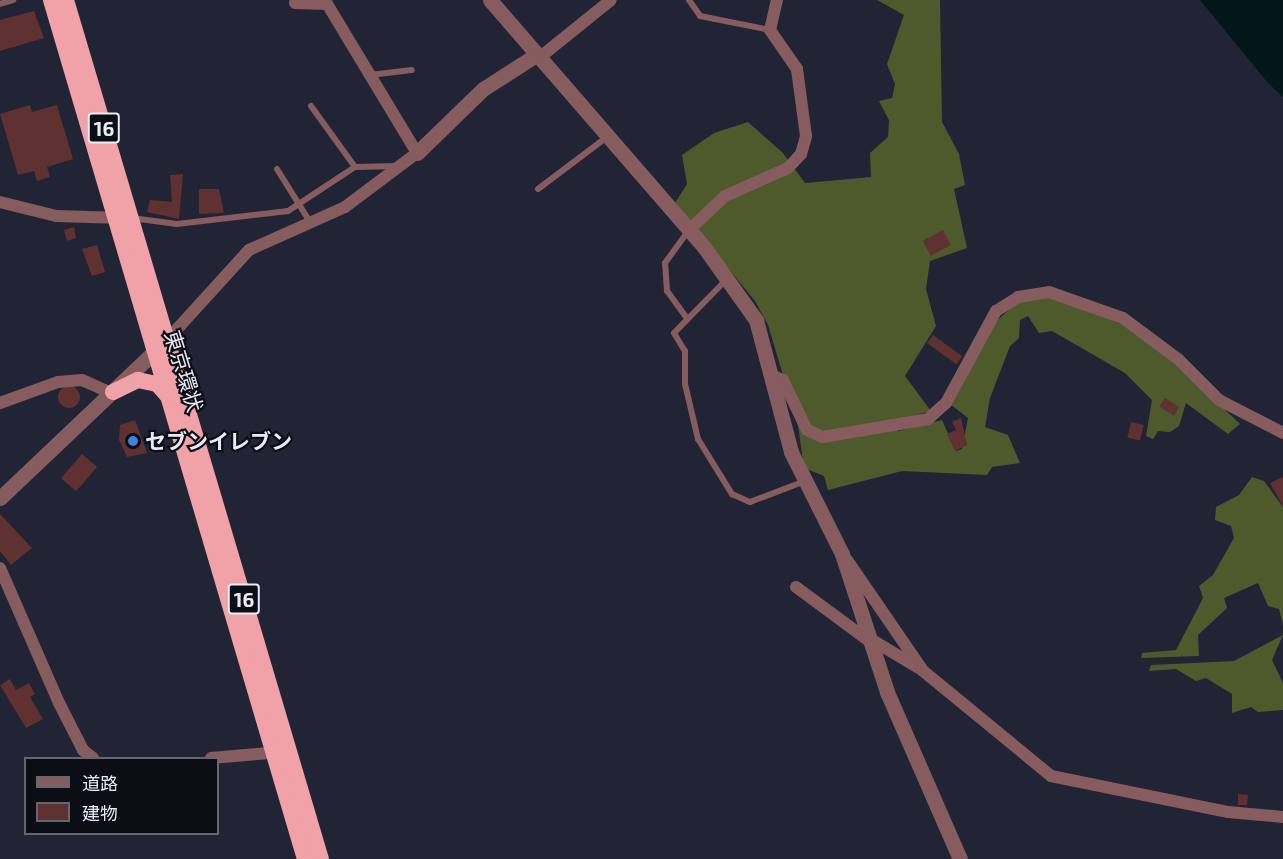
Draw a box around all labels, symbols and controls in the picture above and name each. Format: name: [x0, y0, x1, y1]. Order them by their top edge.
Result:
road number: 16: [88, 111, 120, 145]
street label: 東京環状: [160, 327, 208, 415]
place label: セブンイレブン: [145, 428, 292, 454]
marker: セブンイレブン: [126, 434, 140, 448]
road number: 16: [228, 582, 260, 616]
legend: [24, 757, 219, 835]
text: 道路: [82, 772, 118, 794]
text: 建物: [82, 802, 118, 824]

